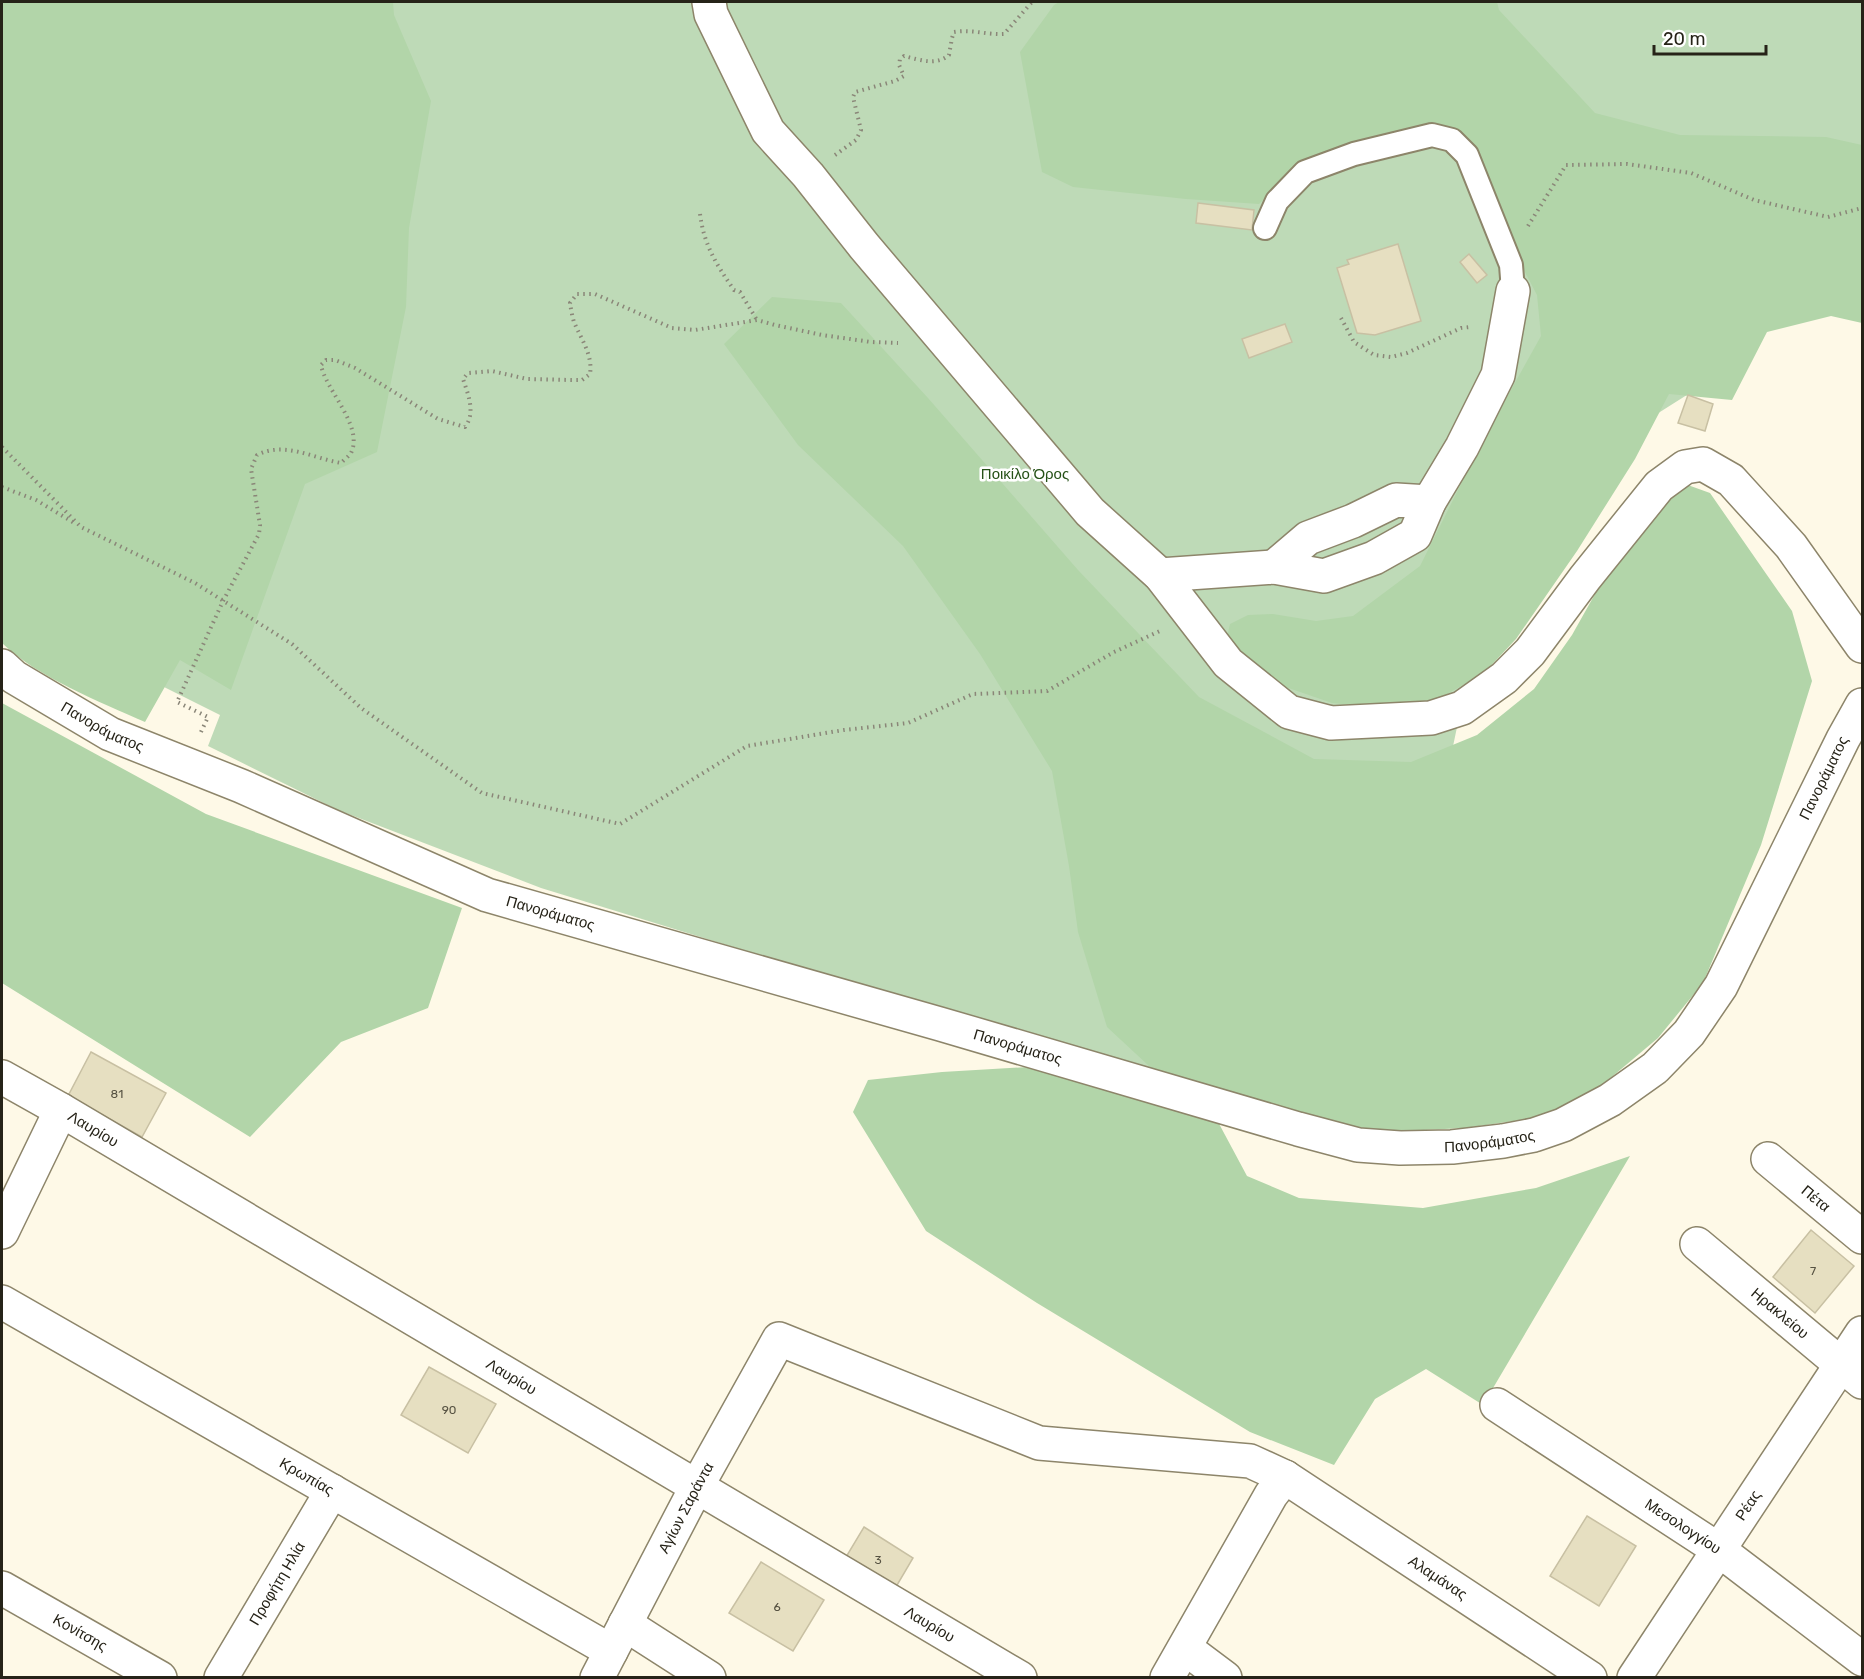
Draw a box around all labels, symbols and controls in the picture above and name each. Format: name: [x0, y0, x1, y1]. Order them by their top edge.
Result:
scale bar: [1654, 18, 1766, 56]
text: 20 m: [1663, 28, 1705, 50]
park label: Ποικίλο Όρος: [981, 465, 1069, 483]
street label: Πανοράματος: [58, 698, 146, 756]
street label: Πανοράματος: [1795, 733, 1852, 823]
street label: Πανοράματος: [504, 892, 597, 934]
street label: Πανοράματος: [971, 1025, 1064, 1068]
house number: 81: [111, 1087, 123, 1101]
street label: Λαυρίου: [65, 1107, 122, 1151]
street label: Πανοράματος: [1444, 1126, 1536, 1156]
street label: Πέτα: [1798, 1181, 1834, 1216]
house number: 7: [1810, 1264, 1816, 1278]
street label: Ηρακλείου: [1747, 1284, 1812, 1343]
street label: Λαυρίου: [483, 1355, 540, 1399]
house number: 90: [442, 1403, 456, 1417]
street label: Κρωπίας: [276, 1454, 337, 1499]
street label: Αγίων Σαράντα: [654, 1459, 718, 1556]
street label: Ρέας: [1732, 1487, 1765, 1524]
street label: Μεσολογγίου: [1642, 1495, 1724, 1558]
street label: Προφήτη Ηλία: [245, 1538, 309, 1628]
street label: Αλαμάνας: [1405, 1552, 1471, 1604]
house number: 3: [874, 1553, 882, 1567]
house number: 6: [773, 1600, 781, 1614]
street label: Λαυρίου: [901, 1603, 958, 1646]
street label: Κονίτσης: [50, 1610, 111, 1655]

